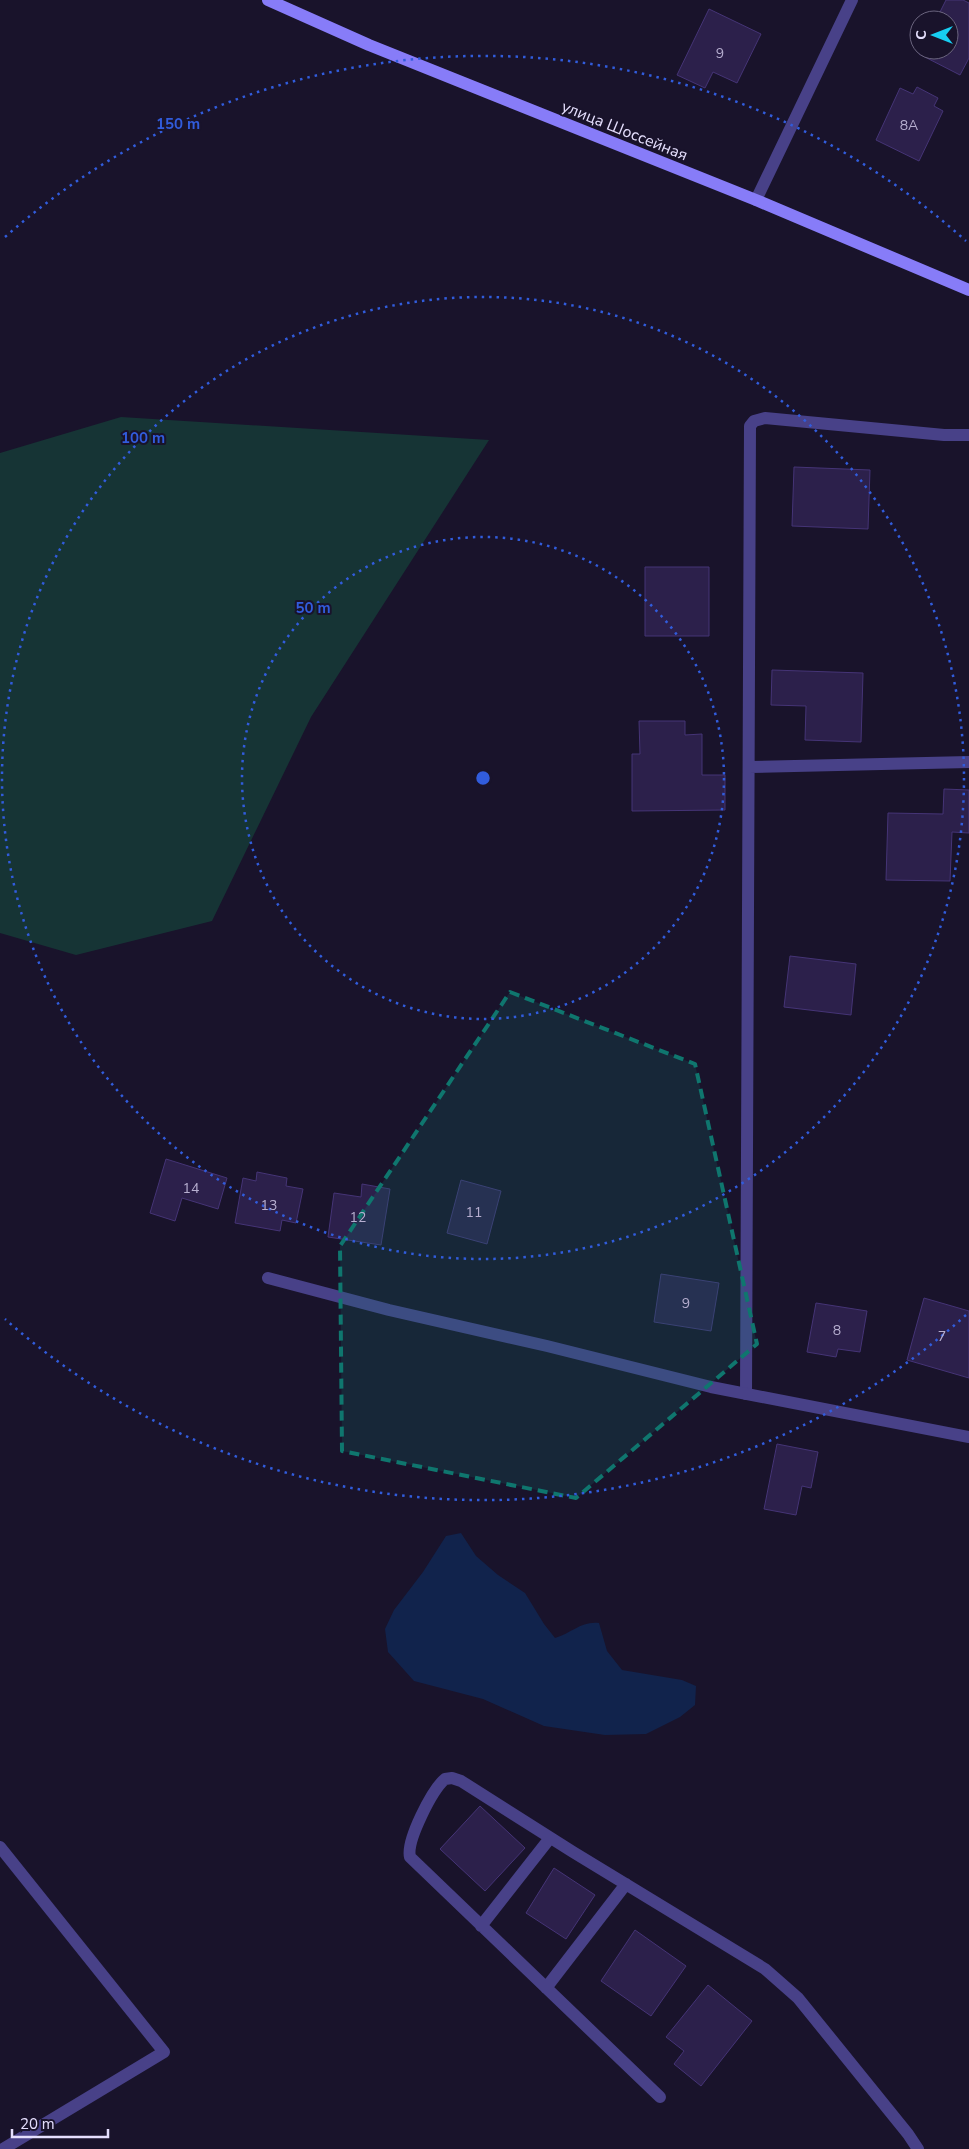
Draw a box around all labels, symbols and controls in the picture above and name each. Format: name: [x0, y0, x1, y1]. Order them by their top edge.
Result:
north arrow: [909, 10, 959, 60]
text: С: [912, 30, 931, 40]
house number: 9: [716, 44, 724, 63]
street label: улица Шоссейная: [558, 96, 691, 166]
text: 150 m: [156, 114, 200, 134]
house number: 8А: [900, 116, 918, 135]
text: 100 m: [121, 428, 165, 448]
text: 50 m: [295, 598, 331, 618]
centre of rings: [474, 769, 492, 787]
house number: 14: [183, 1179, 199, 1198]
house number: 13: [261, 1196, 277, 1215]
house number: 11: [466, 1203, 482, 1222]
house number: 12: [350, 1208, 366, 1227]
house number: 9: [682, 1294, 690, 1313]
house number: 8: [833, 1321, 841, 1340]
house number: 7: [938, 1327, 946, 1346]
scale bar: [12, 2106, 109, 2138]
text: 20 m: [20, 2114, 55, 2134]

